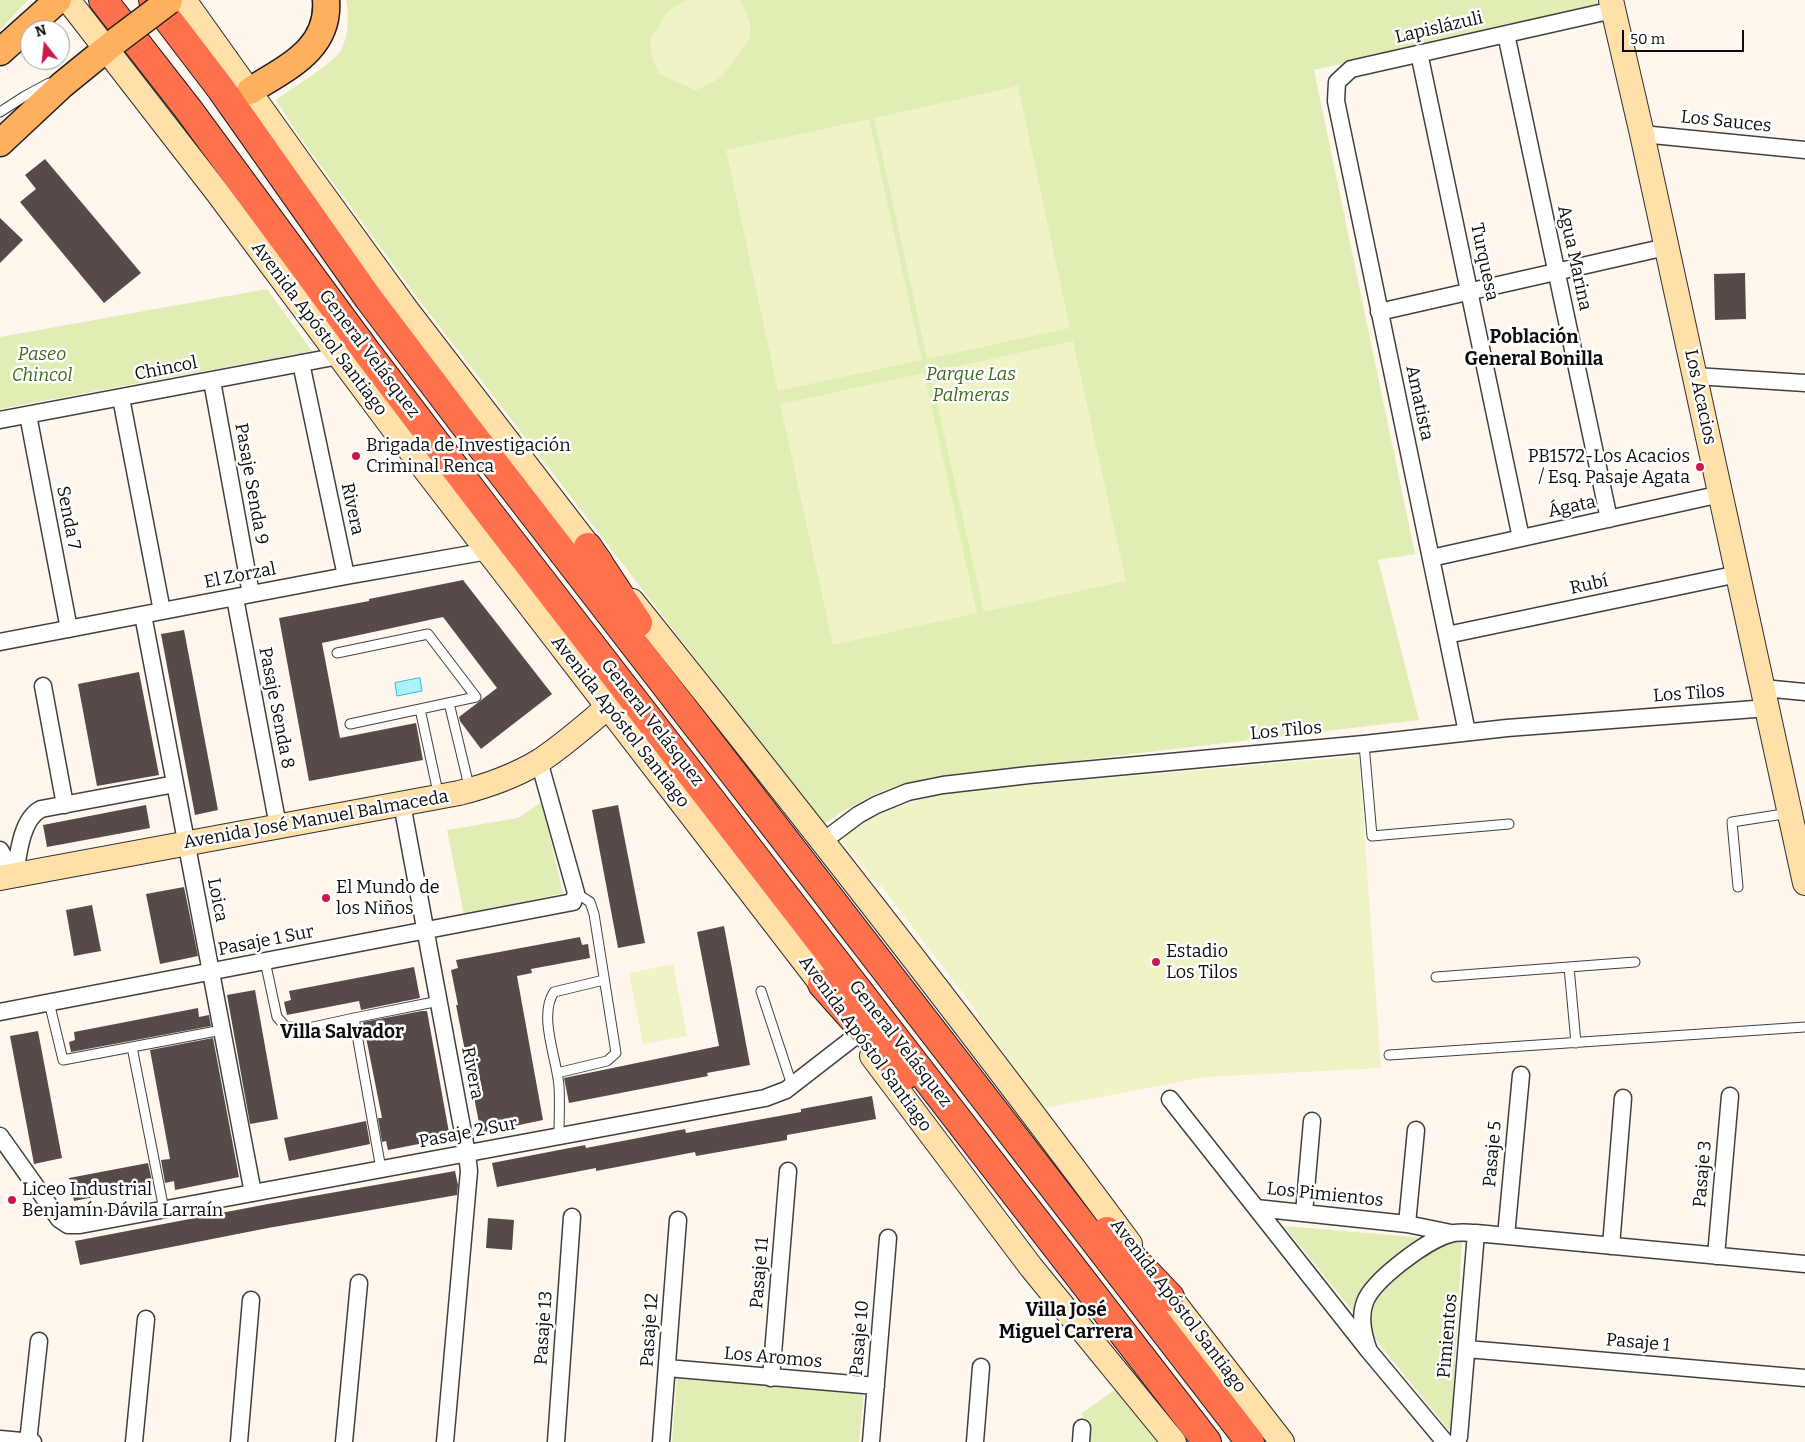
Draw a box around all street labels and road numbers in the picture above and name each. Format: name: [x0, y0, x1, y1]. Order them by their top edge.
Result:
street label: Lapislázuli: [1393, 7, 1485, 49]
street label: Los Sauces: [1680, 107, 1772, 137]
street label: Agua Marina: [1552, 203, 1596, 313]
street label: Turquesa: [1465, 221, 1503, 303]
street label: Avenida Apóstol Santiago: [246, 238, 392, 420]
street label: General Velásquez: [314, 286, 424, 422]
street label: Los Acacios: [1679, 347, 1721, 447]
street label: Chincol: [133, 352, 199, 386]
street label: Amatista: [1401, 364, 1437, 442]
street label: Pasaje Senda 9: [230, 421, 272, 547]
street label: Rivera: [336, 481, 368, 537]
street label: Senda 7: [51, 484, 85, 552]
street label: Ágata: [1546, 491, 1598, 523]
street label: El Zorzal: [202, 558, 278, 594]
street label: Rubí: [1568, 570, 1610, 600]
street label: Avenida Apóstol Santiago: [546, 632, 694, 812]
street label: Pasaje Senda 8: [254, 645, 298, 771]
street label: General Velásquez: [596, 655, 708, 791]
street label: Los Tilos: [1652, 681, 1726, 707]
street label: Los Tilos: [1249, 717, 1323, 745]
street label: Avenida José Manuel Balmaceda: [182, 786, 450, 854]
street label: Loica: [202, 876, 232, 924]
street label: Pasaje 1 Sur: [216, 921, 316, 961]
street label: Avenida Apóstol Santiago: [794, 952, 936, 1136]
street label: General Velásquez: [844, 976, 956, 1112]
street label: Rivera: [456, 1045, 488, 1101]
street label: Pasaje 2 Sur: [417, 1113, 519, 1153]
street label: Pasaje 5: [1479, 1120, 1507, 1188]
street label: Pasaje 3: [1689, 1140, 1717, 1208]
street label: Los Pimientos: [1266, 1178, 1384, 1212]
street label: Avenida Apóstol Santiago: [1105, 1215, 1251, 1397]
street label: Pasaje 11: [746, 1236, 774, 1310]
street label: Pasaje 13: [531, 1290, 557, 1366]
street label: Pasaje 12: [637, 1292, 663, 1368]
street label: Pimientos: [1434, 1293, 1462, 1379]
street label: Pasaje 10: [846, 1299, 874, 1377]
street label: Pasaje 1: [1605, 1329, 1671, 1357]
street label: Los Aromos: [723, 1343, 823, 1373]

